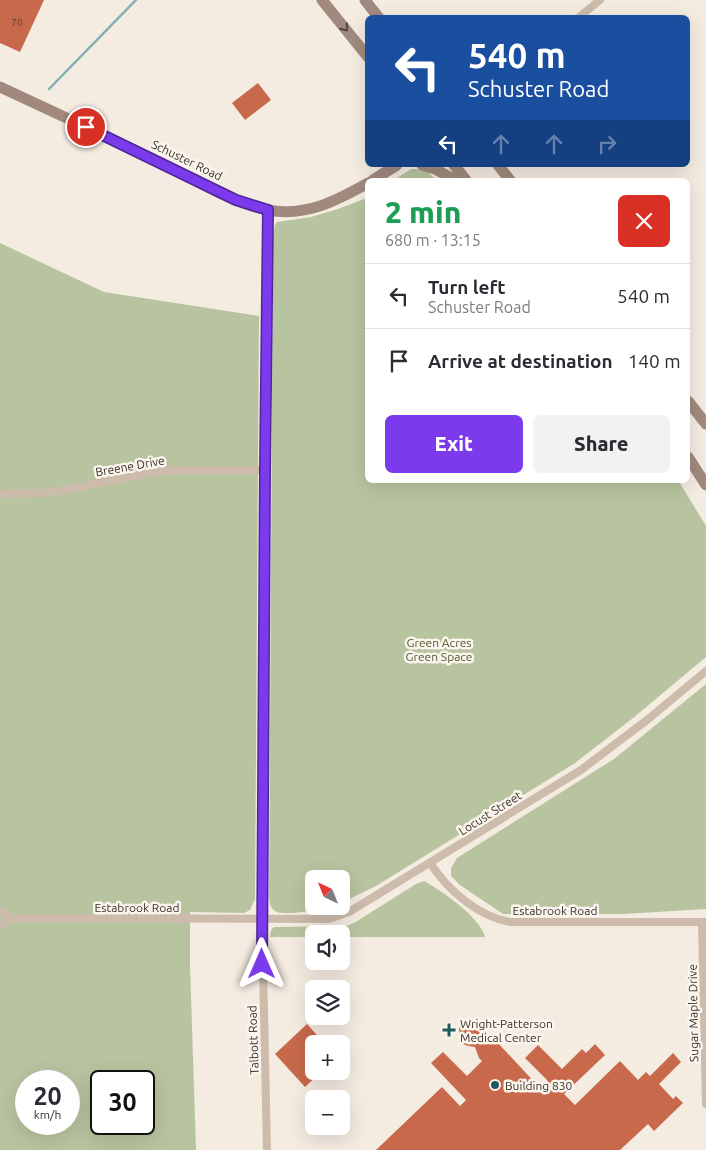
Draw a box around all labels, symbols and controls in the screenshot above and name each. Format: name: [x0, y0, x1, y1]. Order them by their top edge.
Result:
house number: 70: [11, 17, 23, 28]
one-way arrow: [339, 23, 348, 32]
icon: left: [385, 35, 450, 100]
text: 540 m: [468, 35, 566, 75]
text: Schuster Road: [468, 76, 609, 101]
pin: [65, 106, 107, 148]
icon: arrive: [72, 113, 100, 141]
icon: left: [434, 130, 462, 158]
icon: ahead: [487, 130, 515, 158]
icon: ahead: [540, 130, 568, 158]
icon: right: [593, 130, 621, 158]
street label: Schuster Road: [150, 137, 224, 183]
text: 2 min: [385, 195, 461, 229]
button: close: [618, 195, 670, 247]
text: 680 m · 13:15: [385, 231, 481, 249]
text: Turn left: [428, 276, 506, 298]
icon: left: [385, 282, 413, 310]
text: 540 m: [617, 285, 670, 307]
text: Schuster Road: [428, 298, 531, 316]
icon: arrive: [385, 347, 413, 375]
text: Arrive at destination: [428, 350, 613, 372]
text: 140 m: [628, 350, 681, 372]
button: Exit: [385, 415, 523, 473]
button: Share: [533, 415, 670, 473]
street label: Breene Drive: [94, 454, 166, 478]
park label: Green Acres Green Space: [406, 636, 473, 663]
street label: Locust Street: [456, 788, 524, 838]
north arrow: [305, 870, 350, 915]
map controls: [305, 870, 350, 1135]
street label: Estabrook Road: [95, 901, 179, 914]
street label: Estabrook Road: [513, 904, 597, 917]
button: sound: [305, 925, 350, 970]
position arrow: [235, 937, 287, 989]
street label: Sugar Maple Drive: [686, 964, 700, 1062]
button: layers: [305, 980, 350, 1025]
street label: Talbott Road: [245, 1005, 261, 1075]
place label: Wright-Patterson Medical Center: [460, 1017, 553, 1044]
marker: Wright-Patterson Medical Center: [442, 1023, 456, 1037]
button: +: [305, 1035, 350, 1080]
speed limit sign: 30: [90, 1070, 155, 1135]
marker: Building 830: [489, 1079, 501, 1091]
place label: Building 830: [505, 1079, 573, 1092]
text: 20: [33, 1082, 62, 1110]
button: −: [305, 1090, 350, 1135]
text: km/h: [34, 1108, 61, 1121]

